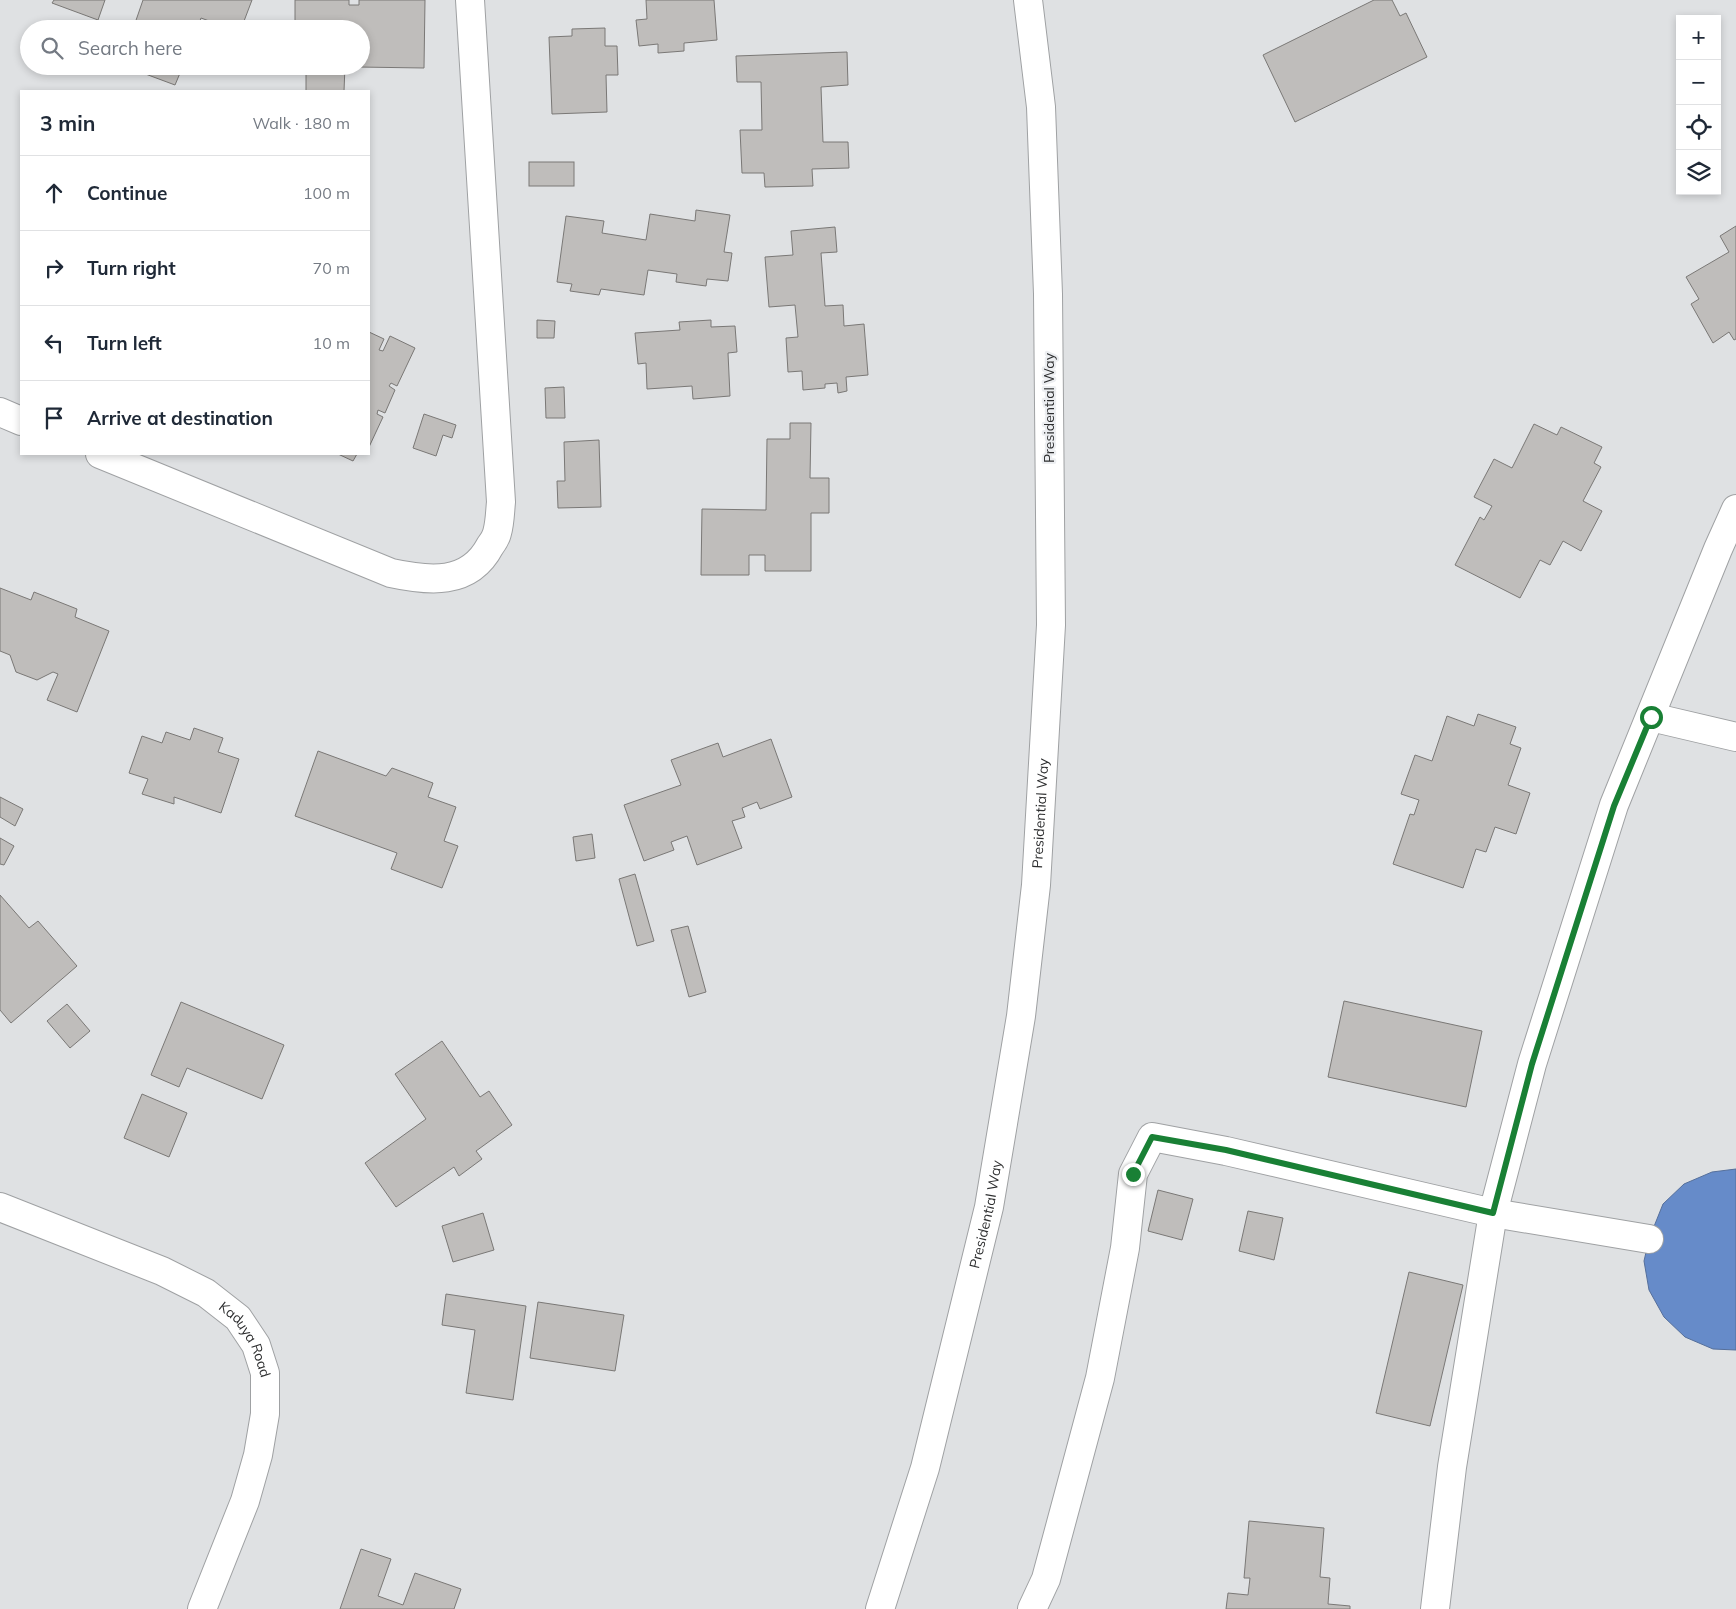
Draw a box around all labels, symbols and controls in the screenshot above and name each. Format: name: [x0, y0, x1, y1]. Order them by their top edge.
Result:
map controls: [1676, 15, 1721, 195]
button: +: [1676, 15, 1721, 60]
search box: [20, 20, 370, 75]
icon: search: [38, 34, 66, 62]
text: Search here: [78, 36, 182, 60]
button: −: [1676, 60, 1721, 105]
button: locate: [1676, 105, 1721, 150]
text: 3 min: [40, 110, 95, 136]
text: Walk · 180 m: [252, 113, 350, 133]
button: layers: [1676, 150, 1721, 195]
icon: ahead: [40, 179, 68, 207]
text: Continue: [87, 181, 167, 205]
text: 100 m: [303, 183, 350, 203]
icon: right: [40, 254, 68, 282]
text: Turn right: [87, 256, 176, 280]
text: 70 m: [313, 258, 350, 278]
icon: left: [40, 329, 68, 357]
text: Turn left: [87, 331, 162, 355]
text: 10 m: [313, 333, 350, 353]
street label: Presidential Way: [1040, 352, 1058, 463]
icon: arrive: [40, 404, 68, 432]
text: Arrive at destination: [87, 406, 273, 430]
route start: [1640, 706, 1663, 729]
street label: Presidential Way: [1028, 757, 1052, 869]
street label: Presidential Way: [965, 1158, 1006, 1270]
route end: [1122, 1163, 1145, 1186]
street label: Kaduya Road: [215, 1298, 275, 1379]

